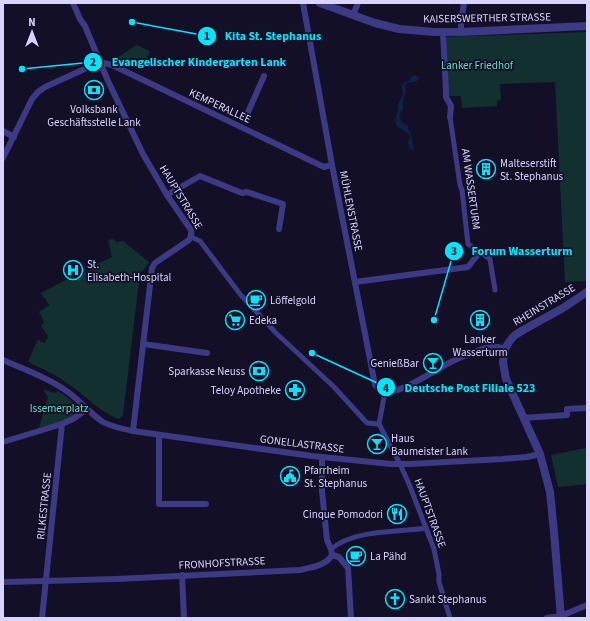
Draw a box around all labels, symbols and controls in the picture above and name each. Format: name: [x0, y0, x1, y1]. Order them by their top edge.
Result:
street label: KAISERSWERTHER STRASSE: [423, 9, 551, 27]
north arrow: [12, 12, 52, 52]
text: N: [28, 15, 36, 30]
callout: Kita St. Stephanus: [197, 24, 329, 48]
text: 1: [204, 28, 210, 45]
text: Kita St. Stephanus: [225, 28, 321, 45]
callout: Evangelischer Kindergarten Lank: [83, 50, 294, 74]
text: 2: [90, 54, 96, 71]
text: Evangelischer Kindergarten Lank: [112, 54, 287, 71]
park label: Lanker Friedhof: [441, 58, 514, 73]
bank icon: Volksbank Geschäftsstelle Lank: [83, 79, 105, 101]
street label: KEMPERALLEE: [187, 85, 254, 127]
place label: Volksbank Geschäftsstelle Lank: [47, 102, 141, 130]
street label: AM WASSERTURM: [458, 148, 484, 230]
place label: Malteserstift St. Stephanus: [500, 156, 564, 184]
building icon: Malteserstift St. Stephanus: [475, 158, 497, 180]
street label: HAUPTSTRASSE: [156, 162, 206, 232]
street label: MÜHLENSTRASSE: [336, 169, 366, 253]
callout: Forum Wasserturm: [444, 239, 581, 263]
text: 3: [451, 243, 457, 260]
text: Forum Wasserturm: [471, 243, 573, 260]
place label: St. Elisabeth-Hospital: [87, 257, 172, 285]
hospital icon: St. Elisabeth-Hospital: [62, 259, 84, 281]
street label: RHEINSTRASSE: [510, 280, 578, 330]
cafe icon: Löffelgold: [245, 289, 267, 311]
place label: Löffelgold: [270, 293, 316, 308]
supermarket icon: Edeka: [224, 309, 246, 331]
building icon: Lanker Wasserturm: [469, 309, 491, 331]
place label: Edeka: [249, 313, 277, 328]
place label: Lanker Wasserturm: [452, 332, 508, 360]
bar icon: GenießBar: [422, 352, 444, 374]
place label: GenießBar: [370, 356, 419, 371]
bank icon: Sparkasse Neuss: [248, 360, 270, 382]
place label: Sparkasse Neuss: [168, 364, 245, 379]
callout: Deutsche Post Filiale 523: [376, 375, 543, 399]
pharmacy icon: Teloy Apotheke: [284, 379, 306, 401]
text: 4: [383, 380, 390, 397]
text: Deutsche Post Filiale 523: [405, 380, 535, 397]
place label: Teloy Apotheke: [211, 383, 282, 398]
park label: Issemerplatz: [30, 401, 89, 416]
street label: GONELLASTRASSE: [259, 431, 345, 457]
place label: Haus Baumeister Lank: [391, 431, 469, 459]
bar icon: Haus Baumeister Lank: [366, 433, 388, 455]
place label: Pfarrheim St. Stephanus: [304, 463, 368, 491]
public building icon: Pfarrheim St. Stephanus: [279, 465, 301, 487]
street label: RILKESTRASSE: [33, 471, 55, 541]
street label: HAUPTSTRASSE: [411, 476, 450, 550]
restaurant icon: Cinque Pomodori: [386, 503, 408, 525]
place label: Cinque Pomodori: [303, 507, 383, 522]
cafe icon: La Pähd: [345, 545, 367, 567]
place label: La Pähd: [370, 549, 406, 564]
street label: FRONHOFSTRASSE: [178, 553, 266, 573]
church icon: Sankt Stephanus: [384, 588, 406, 610]
place label: Sankt Stephanus: [409, 592, 487, 607]

